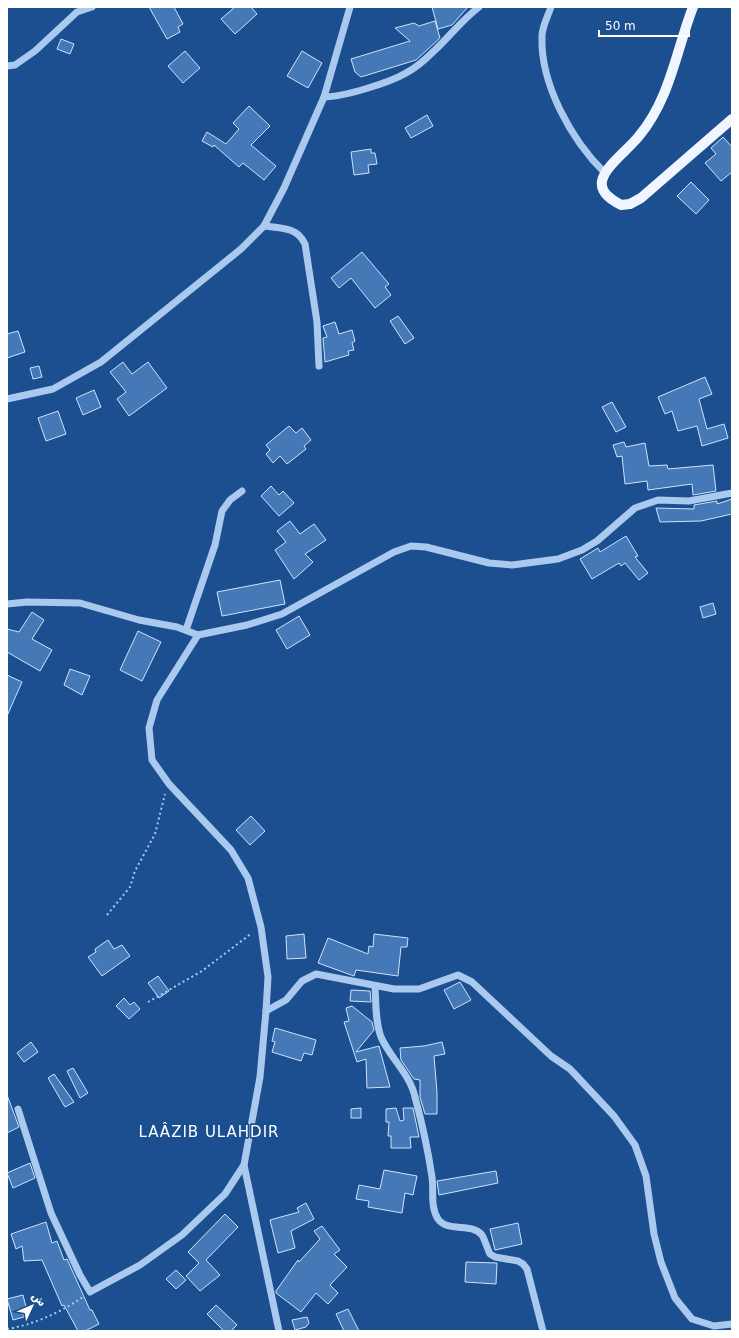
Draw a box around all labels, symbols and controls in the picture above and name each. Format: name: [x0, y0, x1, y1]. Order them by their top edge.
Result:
scale bar: [599, 12, 689, 38]
text: 50 m: [605, 19, 636, 33]
district label: LAÂZIB ULAHDIR: [138, 1122, 280, 1141]
north arrow: [12, 1286, 52, 1326]
text: ش: [29, 1289, 49, 1309]

